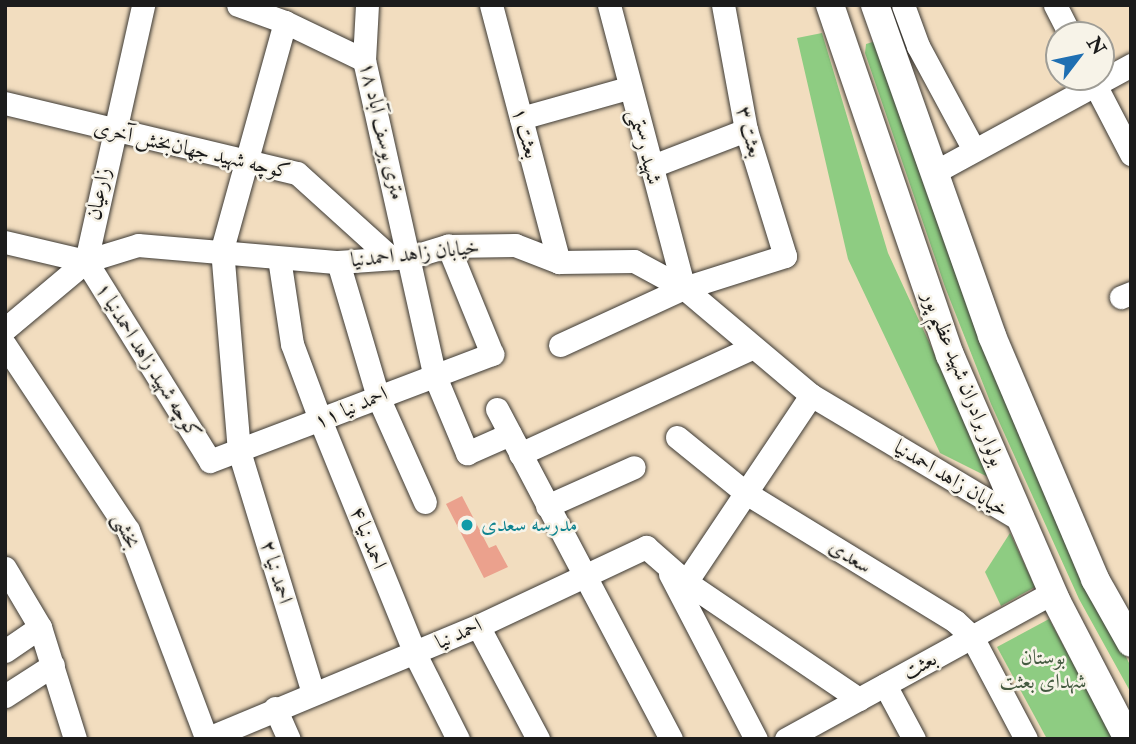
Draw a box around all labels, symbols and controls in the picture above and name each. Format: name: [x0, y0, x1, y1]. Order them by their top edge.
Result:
north arrow: [1045, 21, 1115, 91]
text: N: [1081, 32, 1111, 59]
street label: ۱۸ متری یوسف آباد: [354, 60, 410, 202]
street label: بعثت ۳: [730, 104, 768, 160]
street label: بعثت ۱: [506, 105, 544, 161]
street label: شهید رستمی: [621, 106, 667, 188]
street label: کوچه شهید جهان‌بخش آخری: [91, 115, 293, 185]
street label: زارعیان: [82, 165, 116, 223]
street label: خیابان زاهد احمدنیا: [349, 235, 481, 273]
street label: کوچه شهید زاهد احمدنیا ۱: [90, 278, 206, 444]
street label: بولوار برادران شهید عظیم‌ پور: [916, 288, 1010, 470]
street label: احمد نیا ۱۱: [311, 381, 391, 435]
street label: خیابان زاهد احمدنیا: [889, 435, 1013, 523]
street label: احمد نیا ۴: [344, 503, 392, 573]
street label: بخشی: [107, 509, 145, 553]
place label: مدرسه سعدی: [481, 512, 577, 538]
marker: مدرسه سعدی: [459, 517, 475, 533]
street label: سعدی: [824, 534, 876, 580]
street label: احمد نیا ۲: [254, 537, 298, 607]
street label: احمد نیا: [432, 613, 486, 655]
park label: بوستان شهدای بعثت: [999, 645, 1087, 695]
street label: بعثت: [898, 646, 942, 686]

